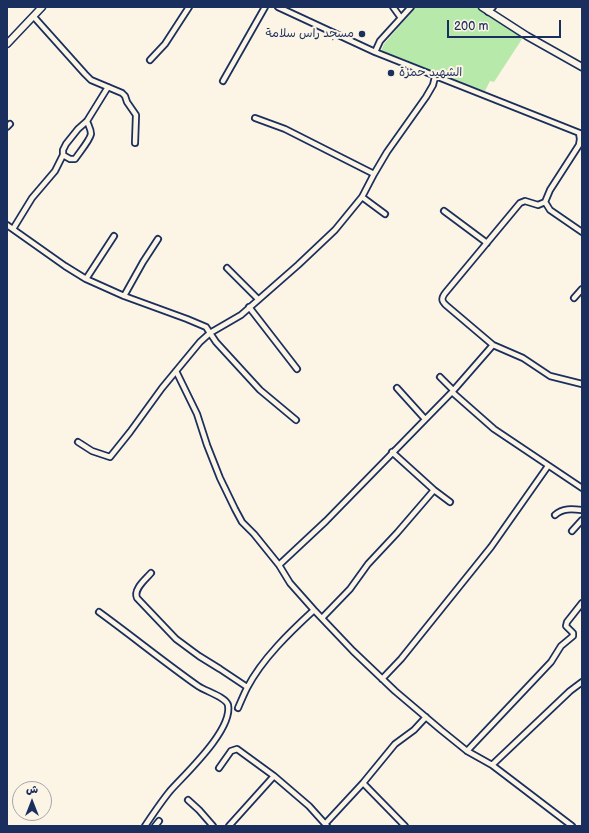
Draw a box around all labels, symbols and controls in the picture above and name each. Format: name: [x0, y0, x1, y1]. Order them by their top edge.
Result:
scale bar: [449, 12, 563, 38]
text: 200 m: [454, 19, 488, 34]
place label: مسجد راس سلامة: [266, 27, 354, 41]
marker: مسجد راس سلامة: [357, 29, 367, 39]
place label: الشهيد حمزة: [399, 66, 462, 80]
marker: الشهيد حمزة: [386, 68, 396, 78]
north arrow: [12, 781, 52, 821]
text: ش: [26, 783, 38, 796]

